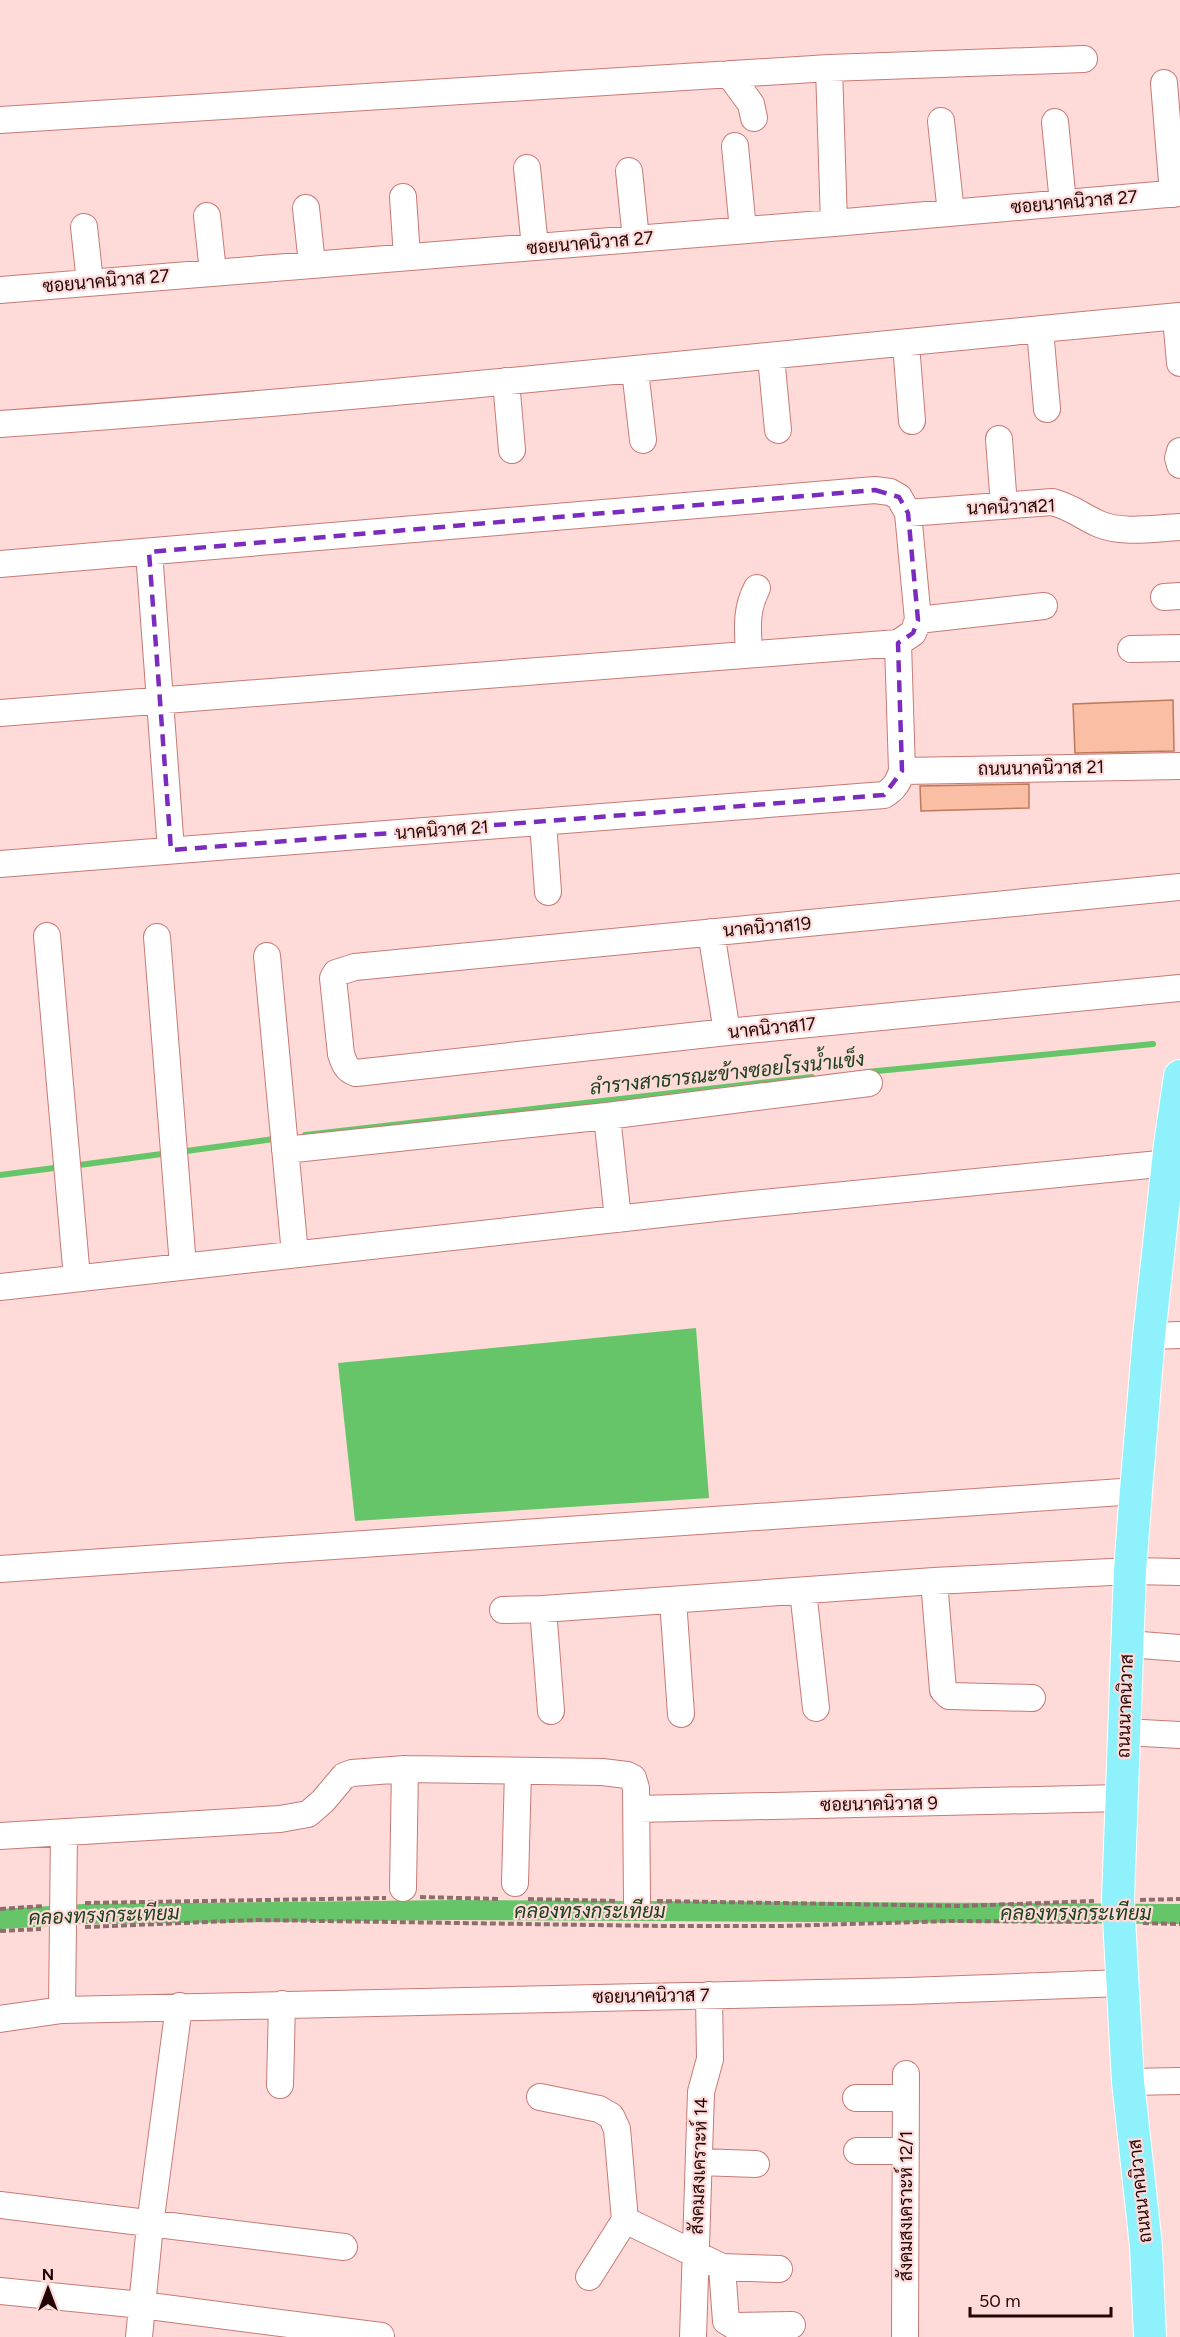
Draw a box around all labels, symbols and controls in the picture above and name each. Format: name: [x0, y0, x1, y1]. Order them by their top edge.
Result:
street label: ซอยนาคนิวาส 27: [1010, 185, 1139, 218]
street label: ซอยนาคนิวาส 27: [526, 226, 655, 259]
street label: ซอยนาคนิวาส 27: [42, 264, 171, 297]
street label: นาคนิวาส21: [966, 494, 1056, 520]
street label: ถนนนาคนิวาส 21: [978, 756, 1104, 780]
street label: นาคนิวาศ 21: [395, 816, 489, 844]
street label: นาคนิวาส19: [722, 912, 812, 942]
street label: นาคนิวาส17: [727, 1012, 817, 1044]
water label: ลำรางสาธารณะข้างซอยโรงน้ำแข็ง: [588, 1041, 866, 1099]
street label: ถนนนาคนิวาส: [1112, 1653, 1138, 1759]
street label: ซอยนาคนิวาส 9: [820, 1792, 938, 1816]
water label: คลองทรงกระเทียม: [514, 1898, 666, 1923]
water label: คลองทรงกระเทียม: [28, 1899, 180, 1930]
water label: คลองทรงกระเทียม: [1000, 1900, 1152, 1925]
street label: ซอยนาคนิวาส 7: [592, 1984, 710, 2008]
street label: สังคมสงเคราะห์ 14: [684, 2097, 712, 2235]
street label: สังคมสงเคราะห์ 12/1: [893, 2131, 917, 2281]
street label: ถนนนาคนิวาส: [1124, 2138, 1156, 2244]
north arrow: [18, 2259, 78, 2319]
text: N: [42, 2265, 54, 2284]
scale bar: [970, 2280, 1111, 2318]
text: 50 m: [979, 2290, 1021, 2312]

